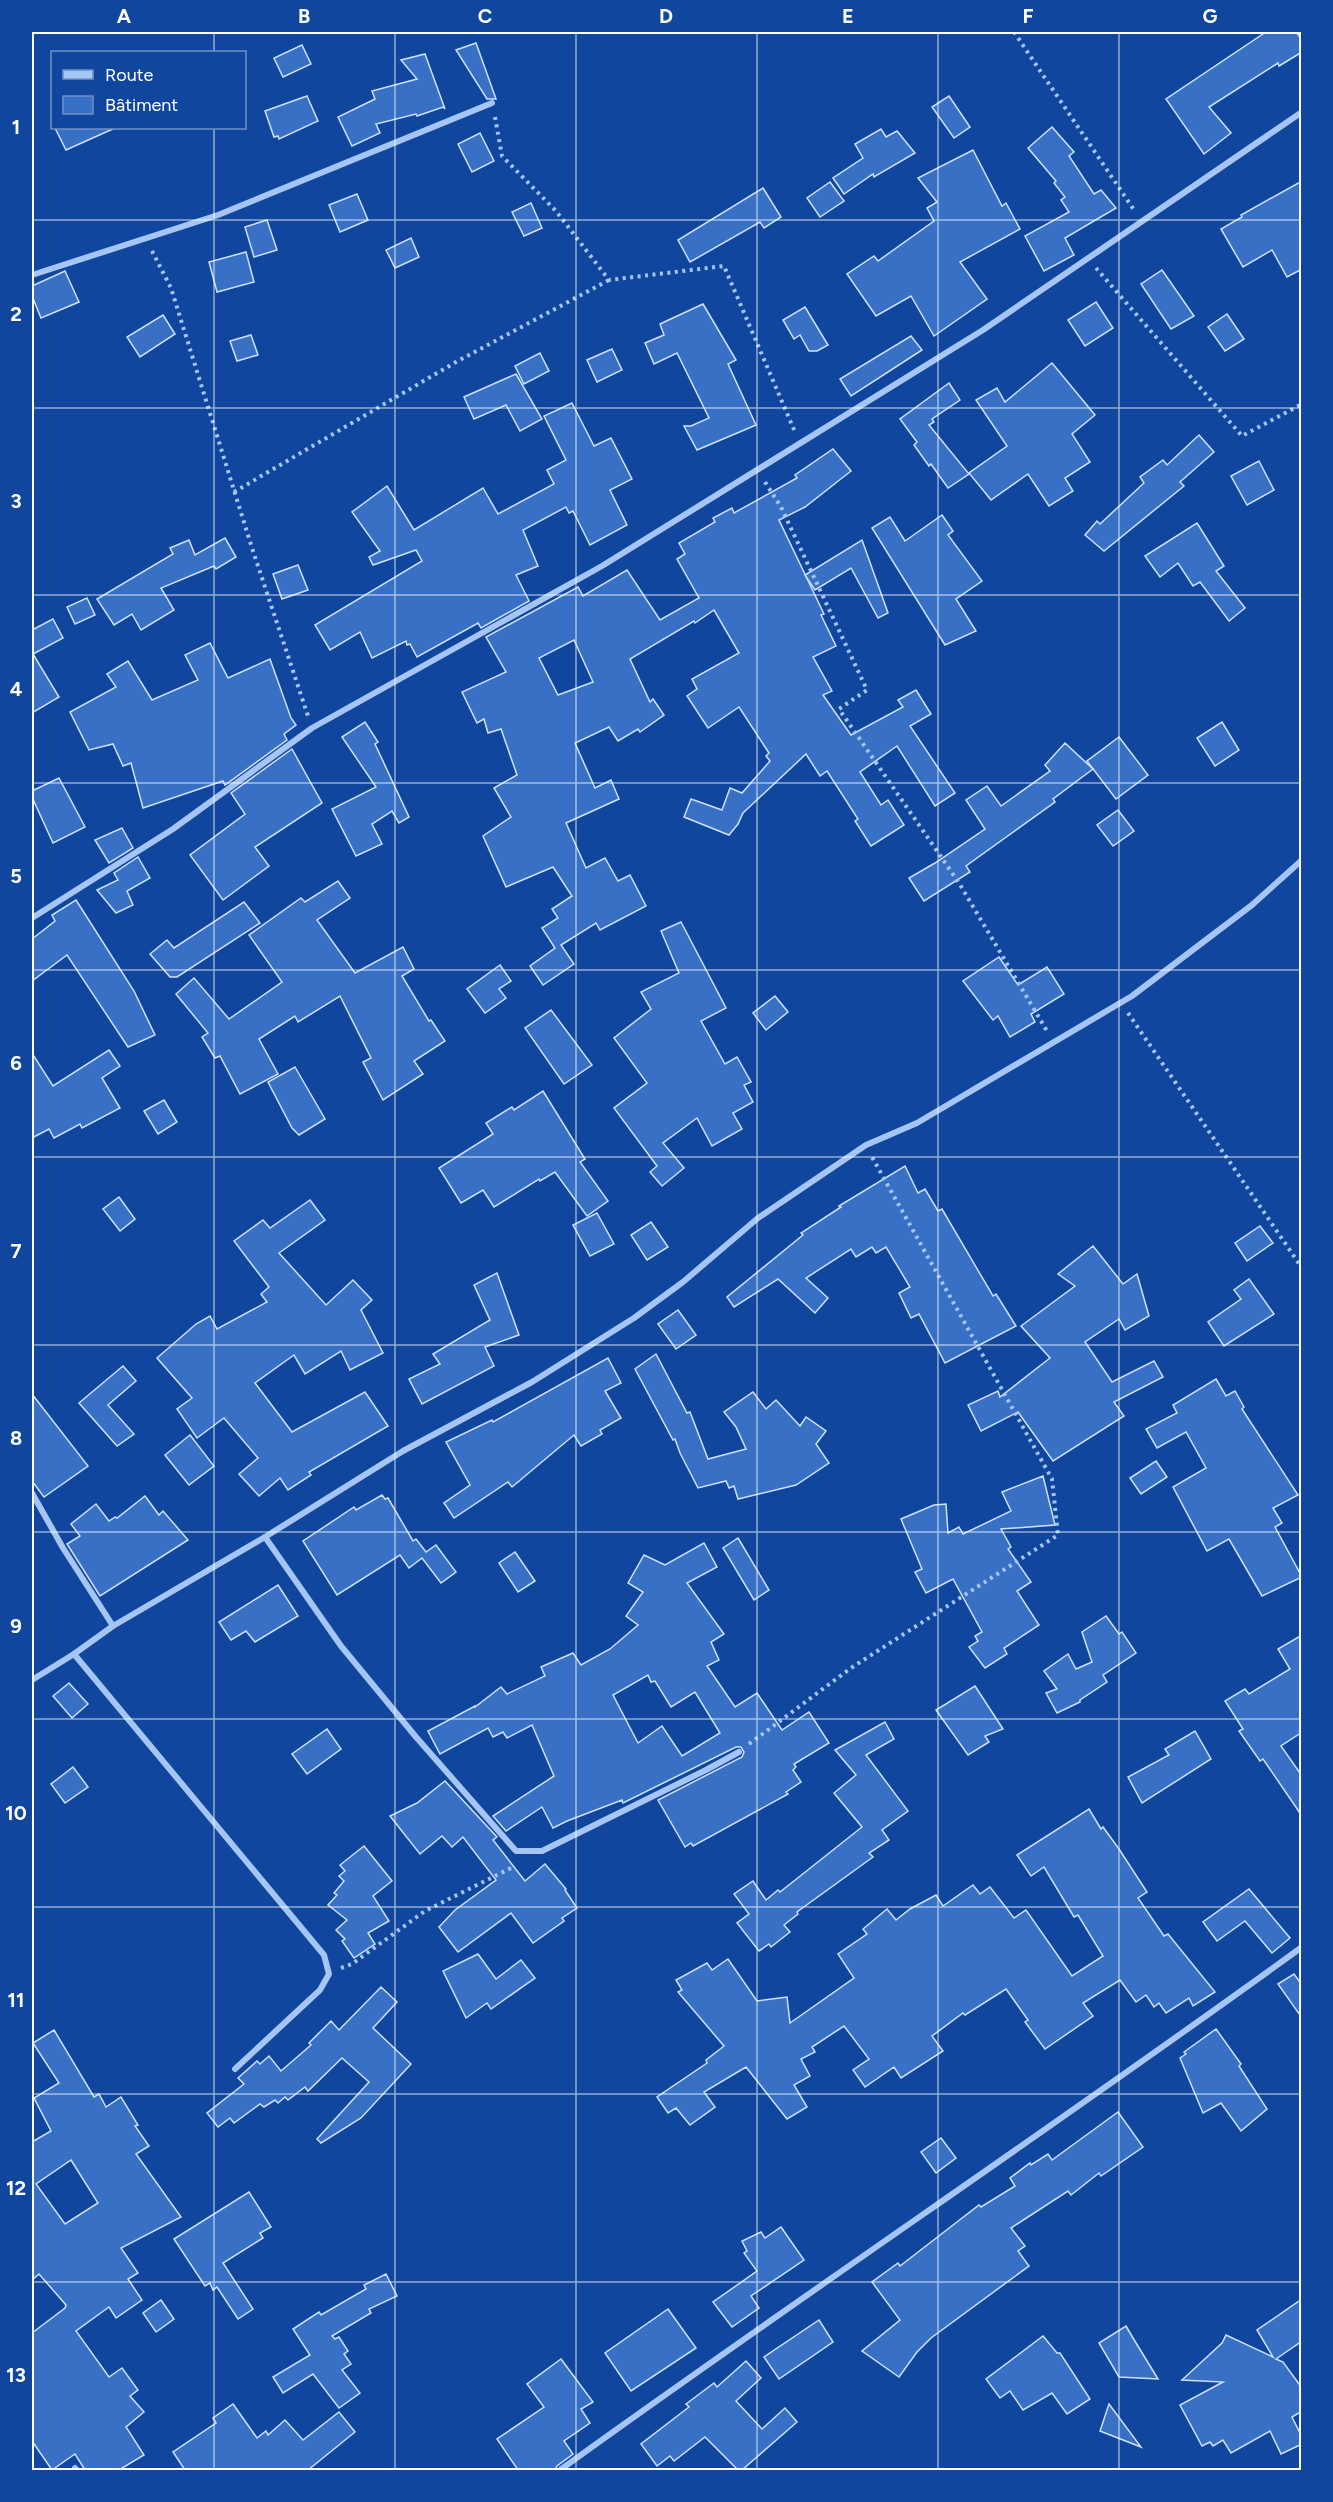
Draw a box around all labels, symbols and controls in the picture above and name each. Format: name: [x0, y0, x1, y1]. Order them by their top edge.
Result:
text: A: [117, 4, 132, 28]
text: B: [298, 4, 310, 28]
text: C: [478, 4, 492, 28]
text: D: [659, 4, 673, 28]
text: E: [842, 4, 854, 28]
text: F: [1022, 4, 1034, 28]
text: G: [1203, 4, 1218, 28]
legend: [51, 51, 246, 129]
text: Route: [105, 64, 154, 86]
text: Bâtiment: [105, 94, 178, 116]
text: 1: [12, 115, 20, 139]
text: 2: [10, 302, 22, 326]
text: 3: [10, 489, 22, 513]
text: 4: [10, 677, 23, 701]
text: 5: [10, 864, 22, 888]
text: 6: [10, 1051, 22, 1075]
text: 7: [10, 1239, 22, 1263]
text: 8: [10, 1426, 22, 1450]
text: 9: [10, 1614, 22, 1638]
text: 10: [5, 1801, 27, 1825]
text: 11: [8, 1988, 24, 2012]
text: 12: [6, 2176, 26, 2200]
text: 13: [6, 2363, 26, 2387]

